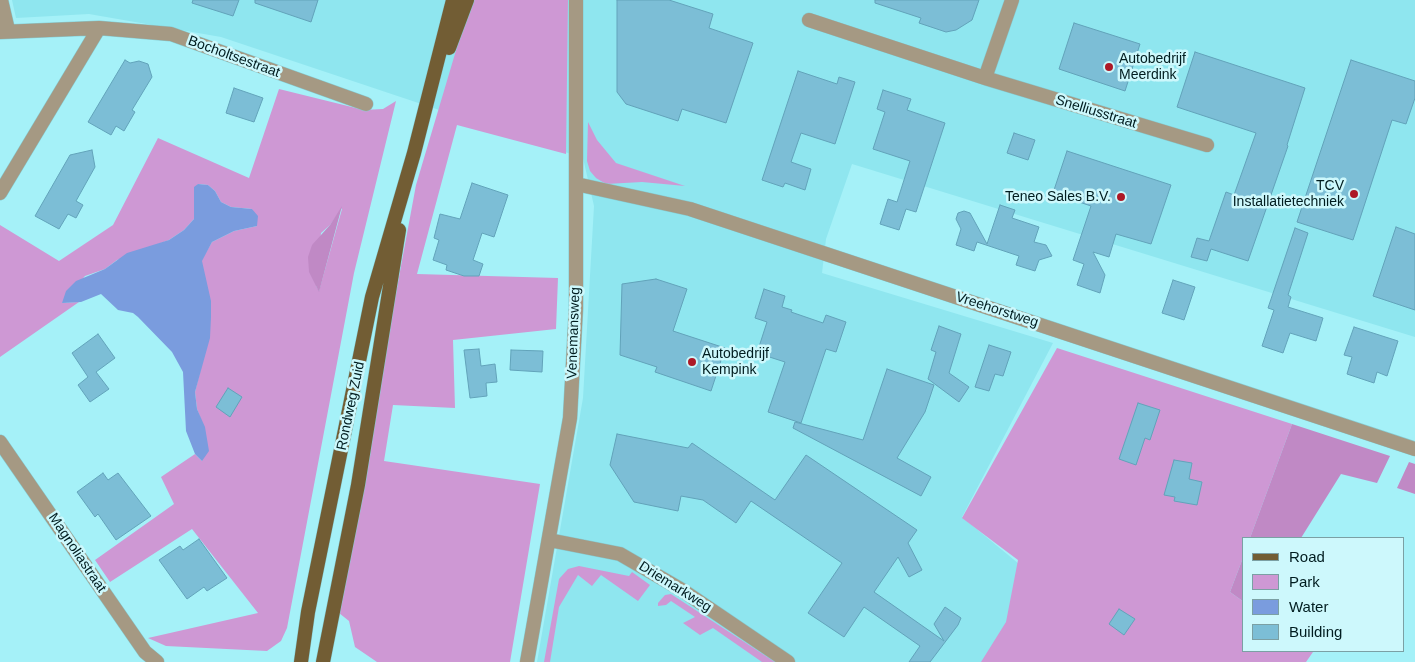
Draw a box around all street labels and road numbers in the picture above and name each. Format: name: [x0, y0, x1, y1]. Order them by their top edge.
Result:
street label: Bocholtsestraat: [186, 33, 282, 81]
street label: Snelliusstraat: [1053, 92, 1139, 132]
street label: Venemansweg: [564, 287, 584, 379]
street label: Vreehorstweg: [954, 289, 1040, 331]
street label: Rondweg Zuid: [333, 360, 369, 452]
street label: Magnoliastraat: [44, 510, 110, 596]
street label: Driemarkweg: [636, 558, 714, 616]

